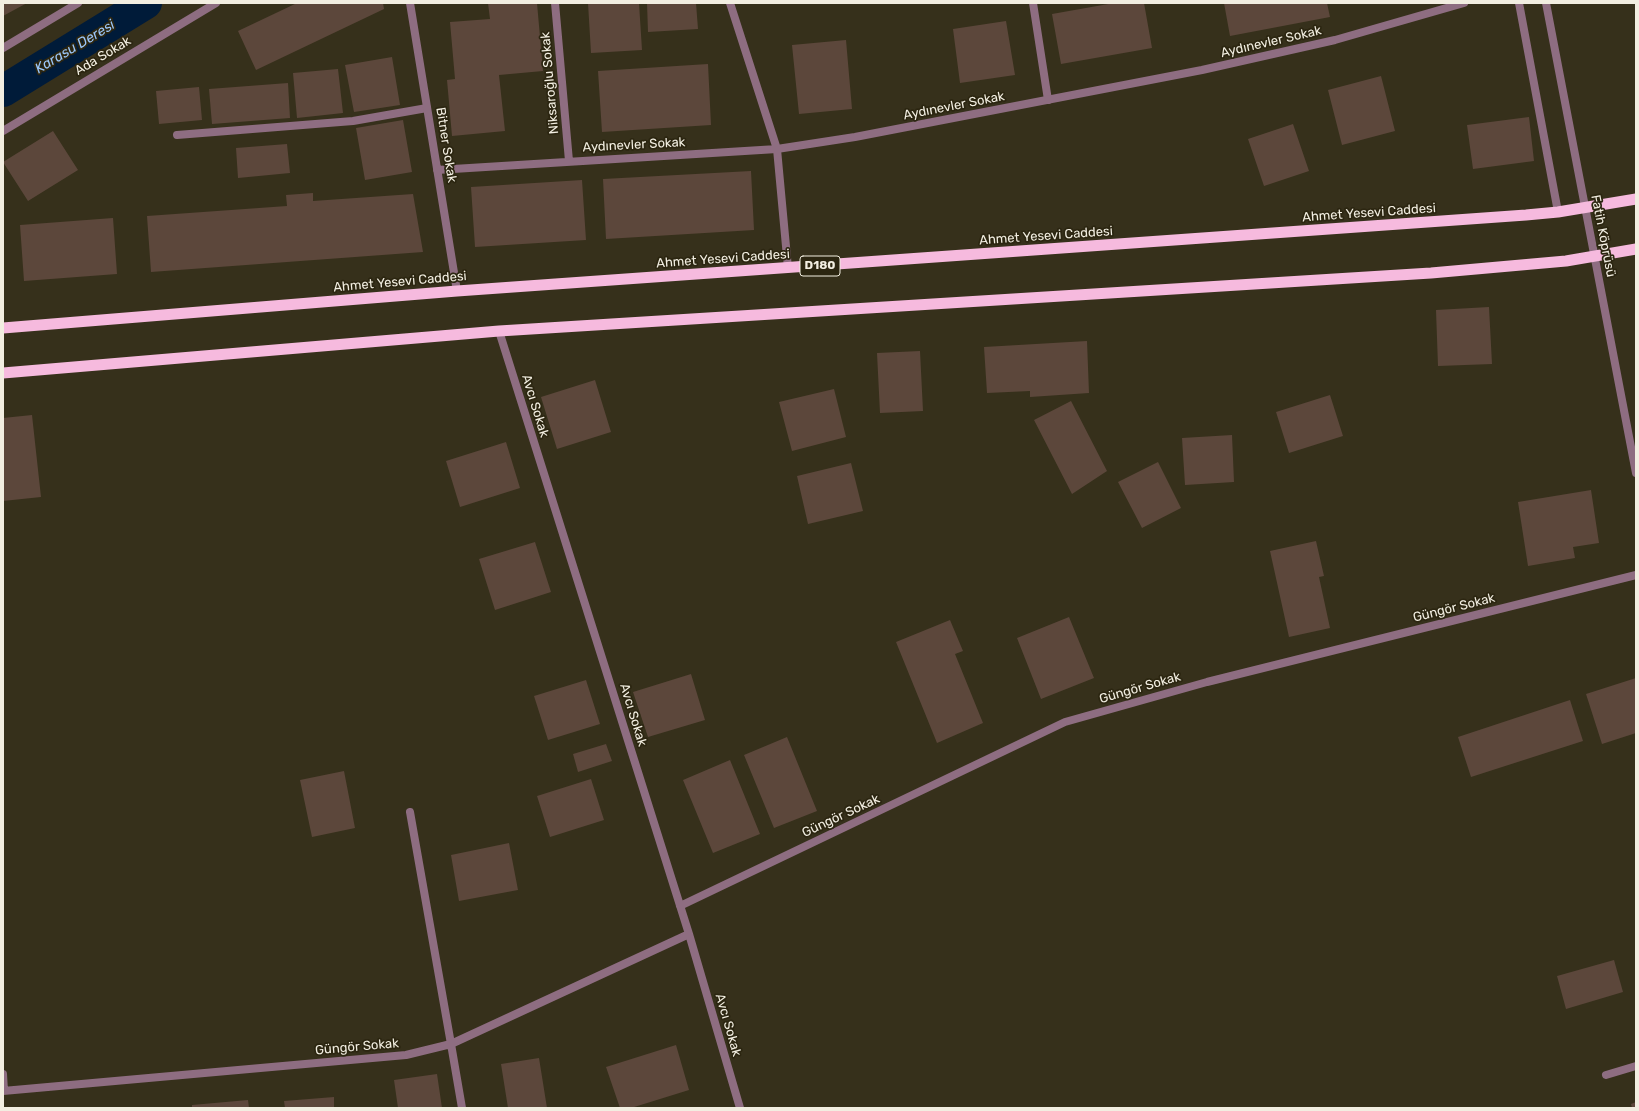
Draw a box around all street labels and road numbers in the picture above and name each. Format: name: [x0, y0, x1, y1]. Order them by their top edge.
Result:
street label: Aydınevler Sokak: [1219, 23, 1323, 61]
street label: Niksaroğlu Sokak: [538, 31, 562, 135]
street label: Ada Sokak: [72, 33, 134, 79]
street label: Aydınevler Sokak: [902, 89, 1006, 123]
street label: Bitner Sokak: [432, 106, 460, 184]
street label: Aydınevler Sokak: [582, 135, 686, 155]
street label: Fatih Köprüsü: [1587, 194, 1619, 278]
street label: Ahmet Yesevi Caddesi: [1302, 201, 1436, 225]
street label: Ahmet Yesevi Caddesi: [979, 224, 1113, 248]
street label: Ahmet Yesevi Caddesi: [656, 247, 790, 271]
road number: D180: [800, 256, 840, 276]
street label: Ahmet Yesevi Caddesi: [333, 268, 467, 296]
street label: Avcı Sokak: [518, 373, 552, 439]
street label: Güngör Sokak: [1411, 590, 1497, 626]
street label: Güngör Sokak: [1098, 669, 1182, 707]
street label: Avcı Sokak: [616, 682, 650, 748]
street label: Güngör Sokak: [800, 791, 882, 841]
street label: Avcı Sokak: [712, 992, 744, 1058]
street label: Güngör Sokak: [315, 1036, 399, 1058]

